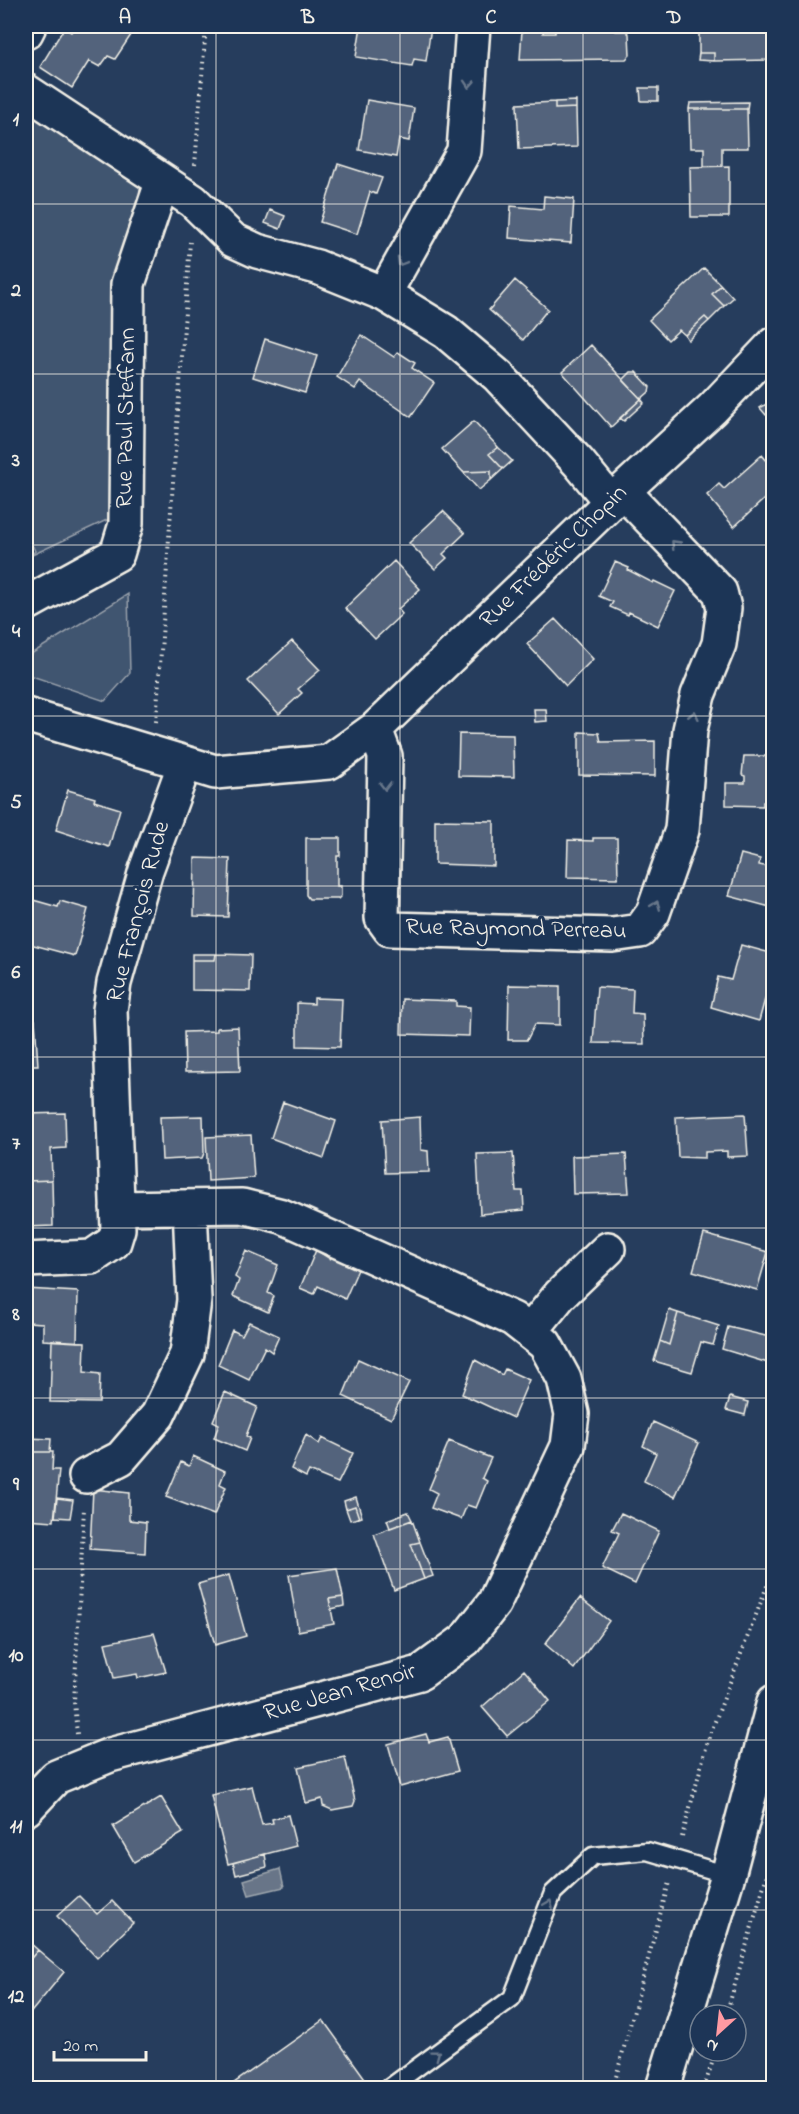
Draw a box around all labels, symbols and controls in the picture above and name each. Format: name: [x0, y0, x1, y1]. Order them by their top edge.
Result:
text: A: [119, 4, 131, 33]
text: B: [300, 4, 315, 33]
text: C: [486, 4, 497, 33]
text: D: [666, 4, 681, 33]
one-way arrow: [463, 79, 476, 88]
text: 1: [13, 106, 20, 135]
one-way arrow: [397, 256, 409, 266]
text: 2: [10, 277, 21, 306]
street label: Rue Paul Steffann: [108, 327, 146, 509]
text: 3: [11, 447, 20, 476]
street label: Rue Frédéric Chopin: [472, 477, 636, 637]
one-way arrow: [671, 540, 682, 551]
text: 4: [12, 618, 21, 647]
one-way arrow: [686, 710, 699, 720]
one-way arrow: [379, 781, 391, 790]
text: 5: [10, 789, 22, 818]
street label: Rue François Rude: [98, 817, 180, 1007]
one-way arrow: [648, 900, 661, 910]
street label: Rue Raymond Perreau: [405, 911, 627, 950]
text: 6: [12, 959, 21, 988]
text: 7: [12, 1130, 21, 1159]
text: 8: [11, 1301, 20, 1330]
text: 9: [12, 1471, 20, 1500]
text: 10: [9, 1642, 24, 1671]
street label: Rue Jean Renoir: [260, 1654, 421, 1731]
text: 11: [10, 1813, 23, 1842]
one-way arrow: [542, 1899, 554, 1910]
text: 12: [8, 1983, 24, 2012]
north arrow: [688, 2003, 748, 2063]
scale bar: [54, 2024, 146, 2062]
text: N: [702, 2031, 722, 2058]
text: 20 m: [63, 2034, 98, 2060]
one-way arrow: [429, 2050, 440, 2061]

